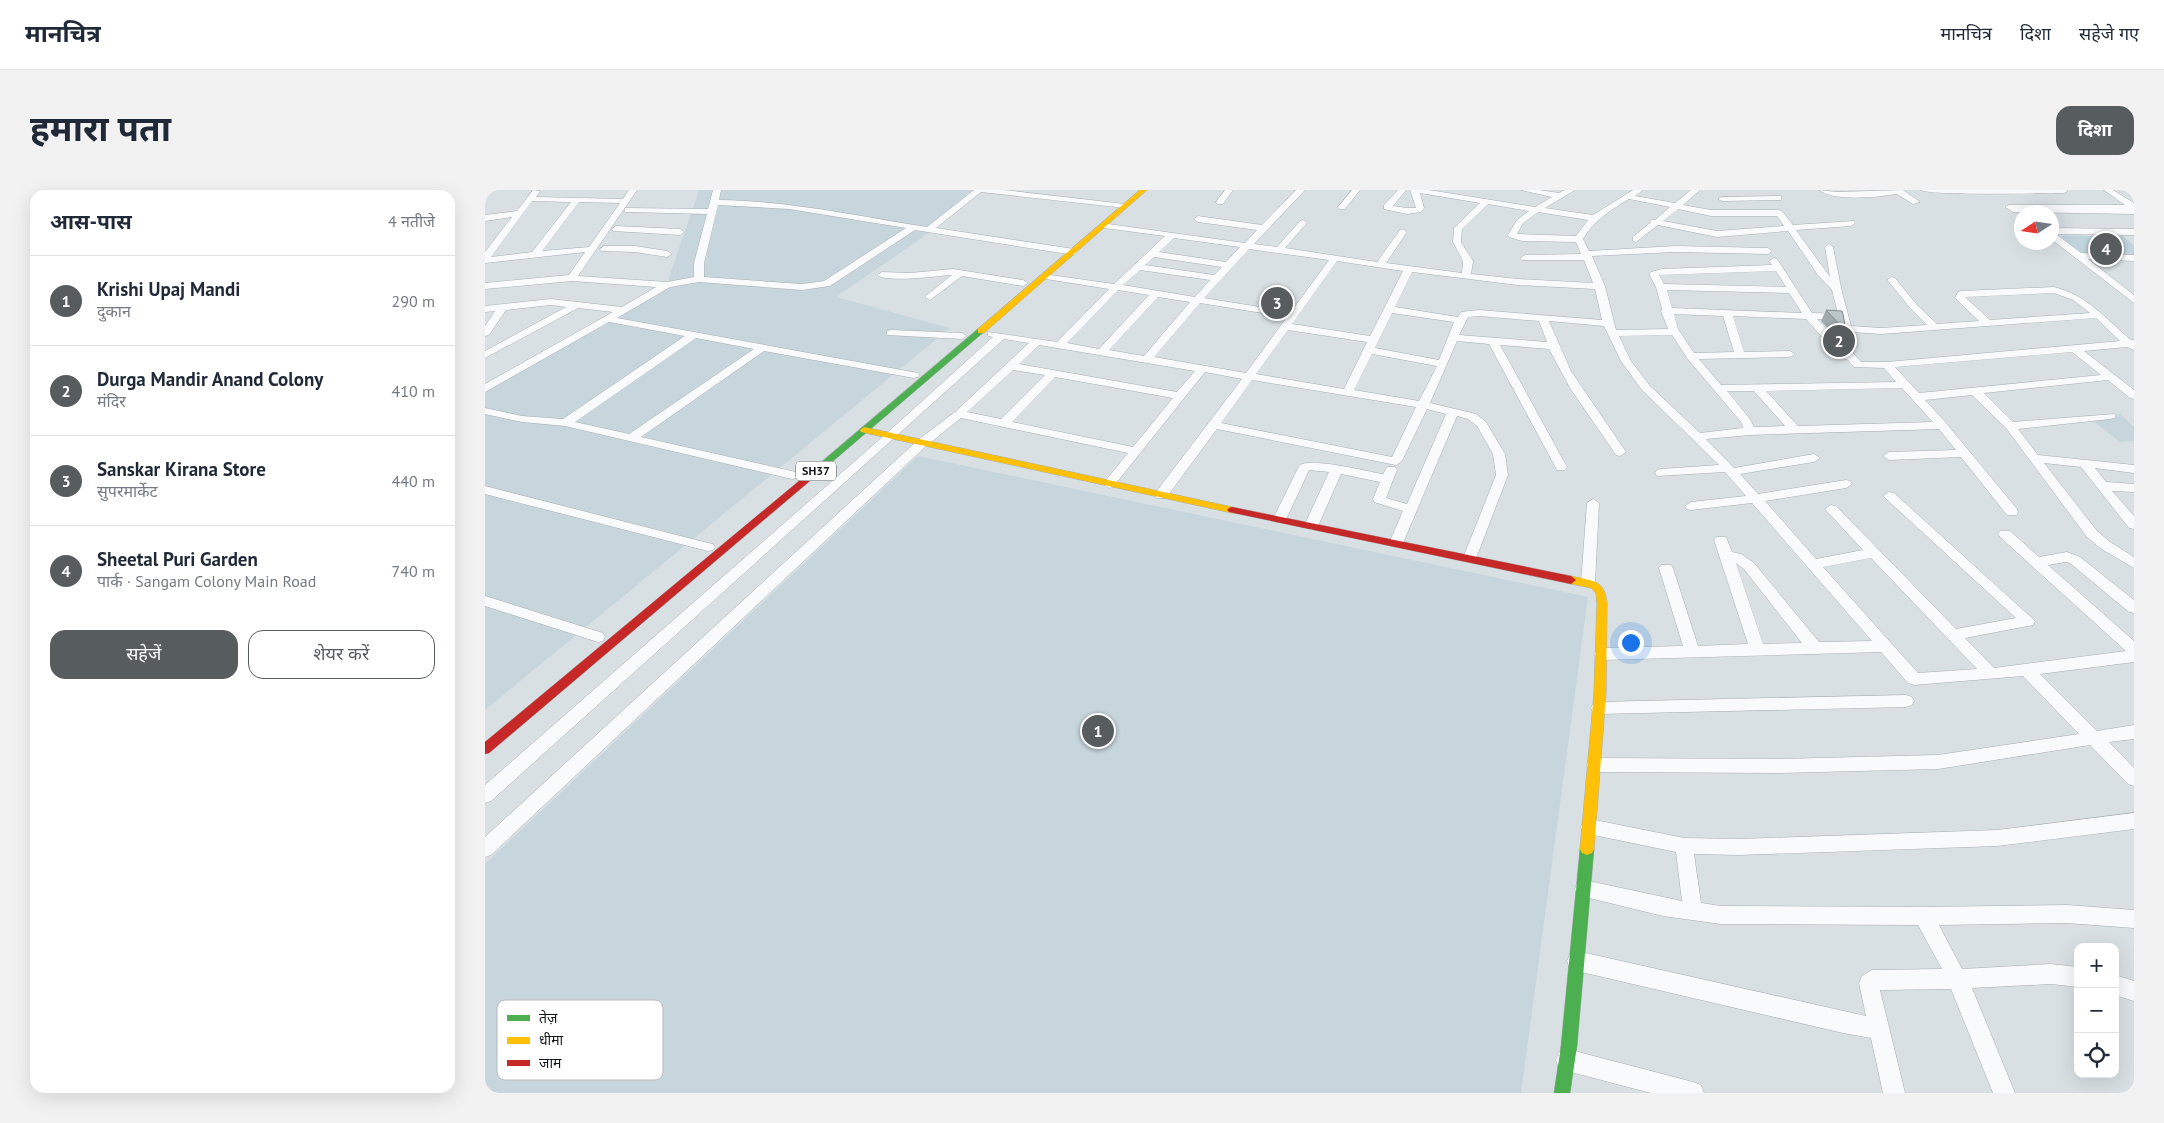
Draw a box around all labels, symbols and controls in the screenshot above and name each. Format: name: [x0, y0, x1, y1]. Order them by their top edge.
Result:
text: मानचित्र: [25, 18, 101, 49]
text: मानचित्र: [1940, 22, 1992, 45]
text: दिशा: [2020, 22, 2051, 45]
text: सहेजे गए: [2079, 22, 2139, 45]
text: हमारा पता: [30, 105, 171, 151]
button: दिशा: [2056, 106, 2134, 155]
north arrow: [2014, 205, 2059, 250]
text: आस-पास: [50, 208, 132, 235]
text: 4 नतीजे: [388, 211, 435, 231]
pin: 4: [2090, 230, 2122, 268]
text: Krishi Upaj Mandi: [97, 277, 240, 301]
pin: 3: [1261, 284, 1293, 322]
text: 1: [61, 291, 71, 311]
text: 290 m: [392, 291, 435, 311]
text: दुकान: [97, 301, 131, 321]
pin: 2: [1823, 322, 1855, 360]
text: Durga Mandir Anand Colony: [97, 367, 323, 391]
text: 2: [61, 381, 71, 401]
text: 410 m: [392, 381, 435, 401]
text: मंदिर: [97, 391, 126, 411]
text: Sanskar Kirana Store: [97, 457, 266, 481]
road number: SH37: [796, 462, 836, 480]
text: 3: [61, 471, 71, 491]
text: 440 m: [392, 471, 435, 491]
text: सुपरमार्केट: [97, 481, 158, 501]
text: Sheetal Puri Garden: [97, 547, 258, 571]
text: 4: [61, 561, 71, 581]
text: 740 m: [392, 561, 435, 581]
text: पार्क · Sangam Colony Main Road: [97, 571, 316, 591]
button: सहेजें: [50, 630, 238, 679]
button: शेयर करें: [248, 630, 435, 679]
your location: [1618, 630, 1644, 656]
pin: 1: [1082, 712, 1114, 750]
map controls: [2074, 943, 2119, 1078]
button: +: [2074, 943, 2119, 988]
button: −: [2074, 988, 2119, 1033]
legend: [497, 1000, 663, 1080]
text: तेज़: [539, 1009, 558, 1027]
text: धीमा: [539, 1031, 564, 1049]
button: locate: [2074, 1033, 2119, 1078]
text: जाम: [539, 1054, 562, 1072]

